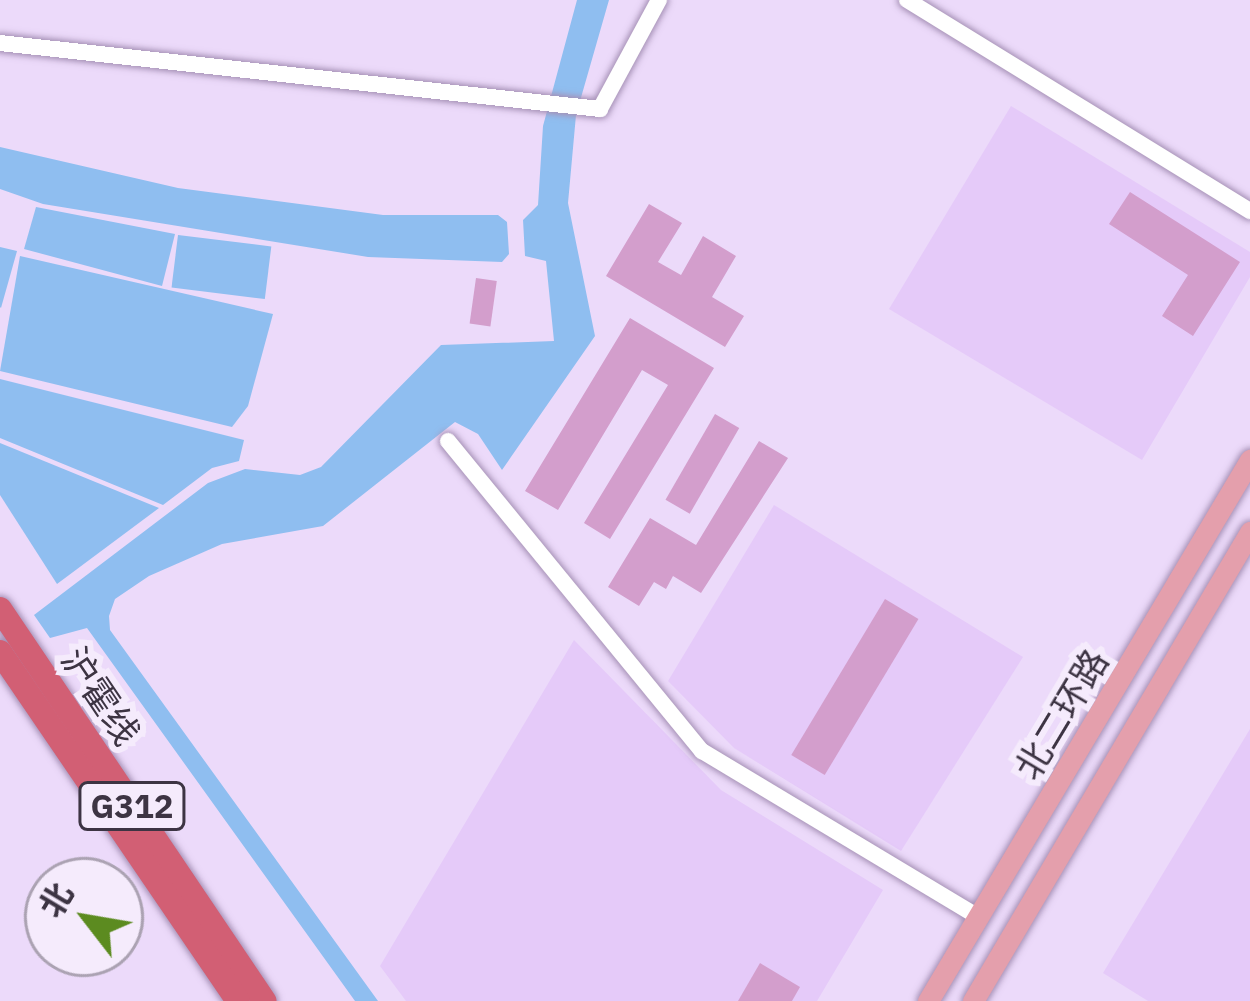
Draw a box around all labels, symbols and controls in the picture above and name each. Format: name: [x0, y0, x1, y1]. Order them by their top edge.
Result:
street label: 沪霍线: [53, 639, 149, 753]
street label: 北二环路: [1005, 641, 1117, 787]
road number: G312: [78, 779, 186, 833]
north arrow: [24, 857, 144, 977]
text: 北: [28, 875, 82, 925]

